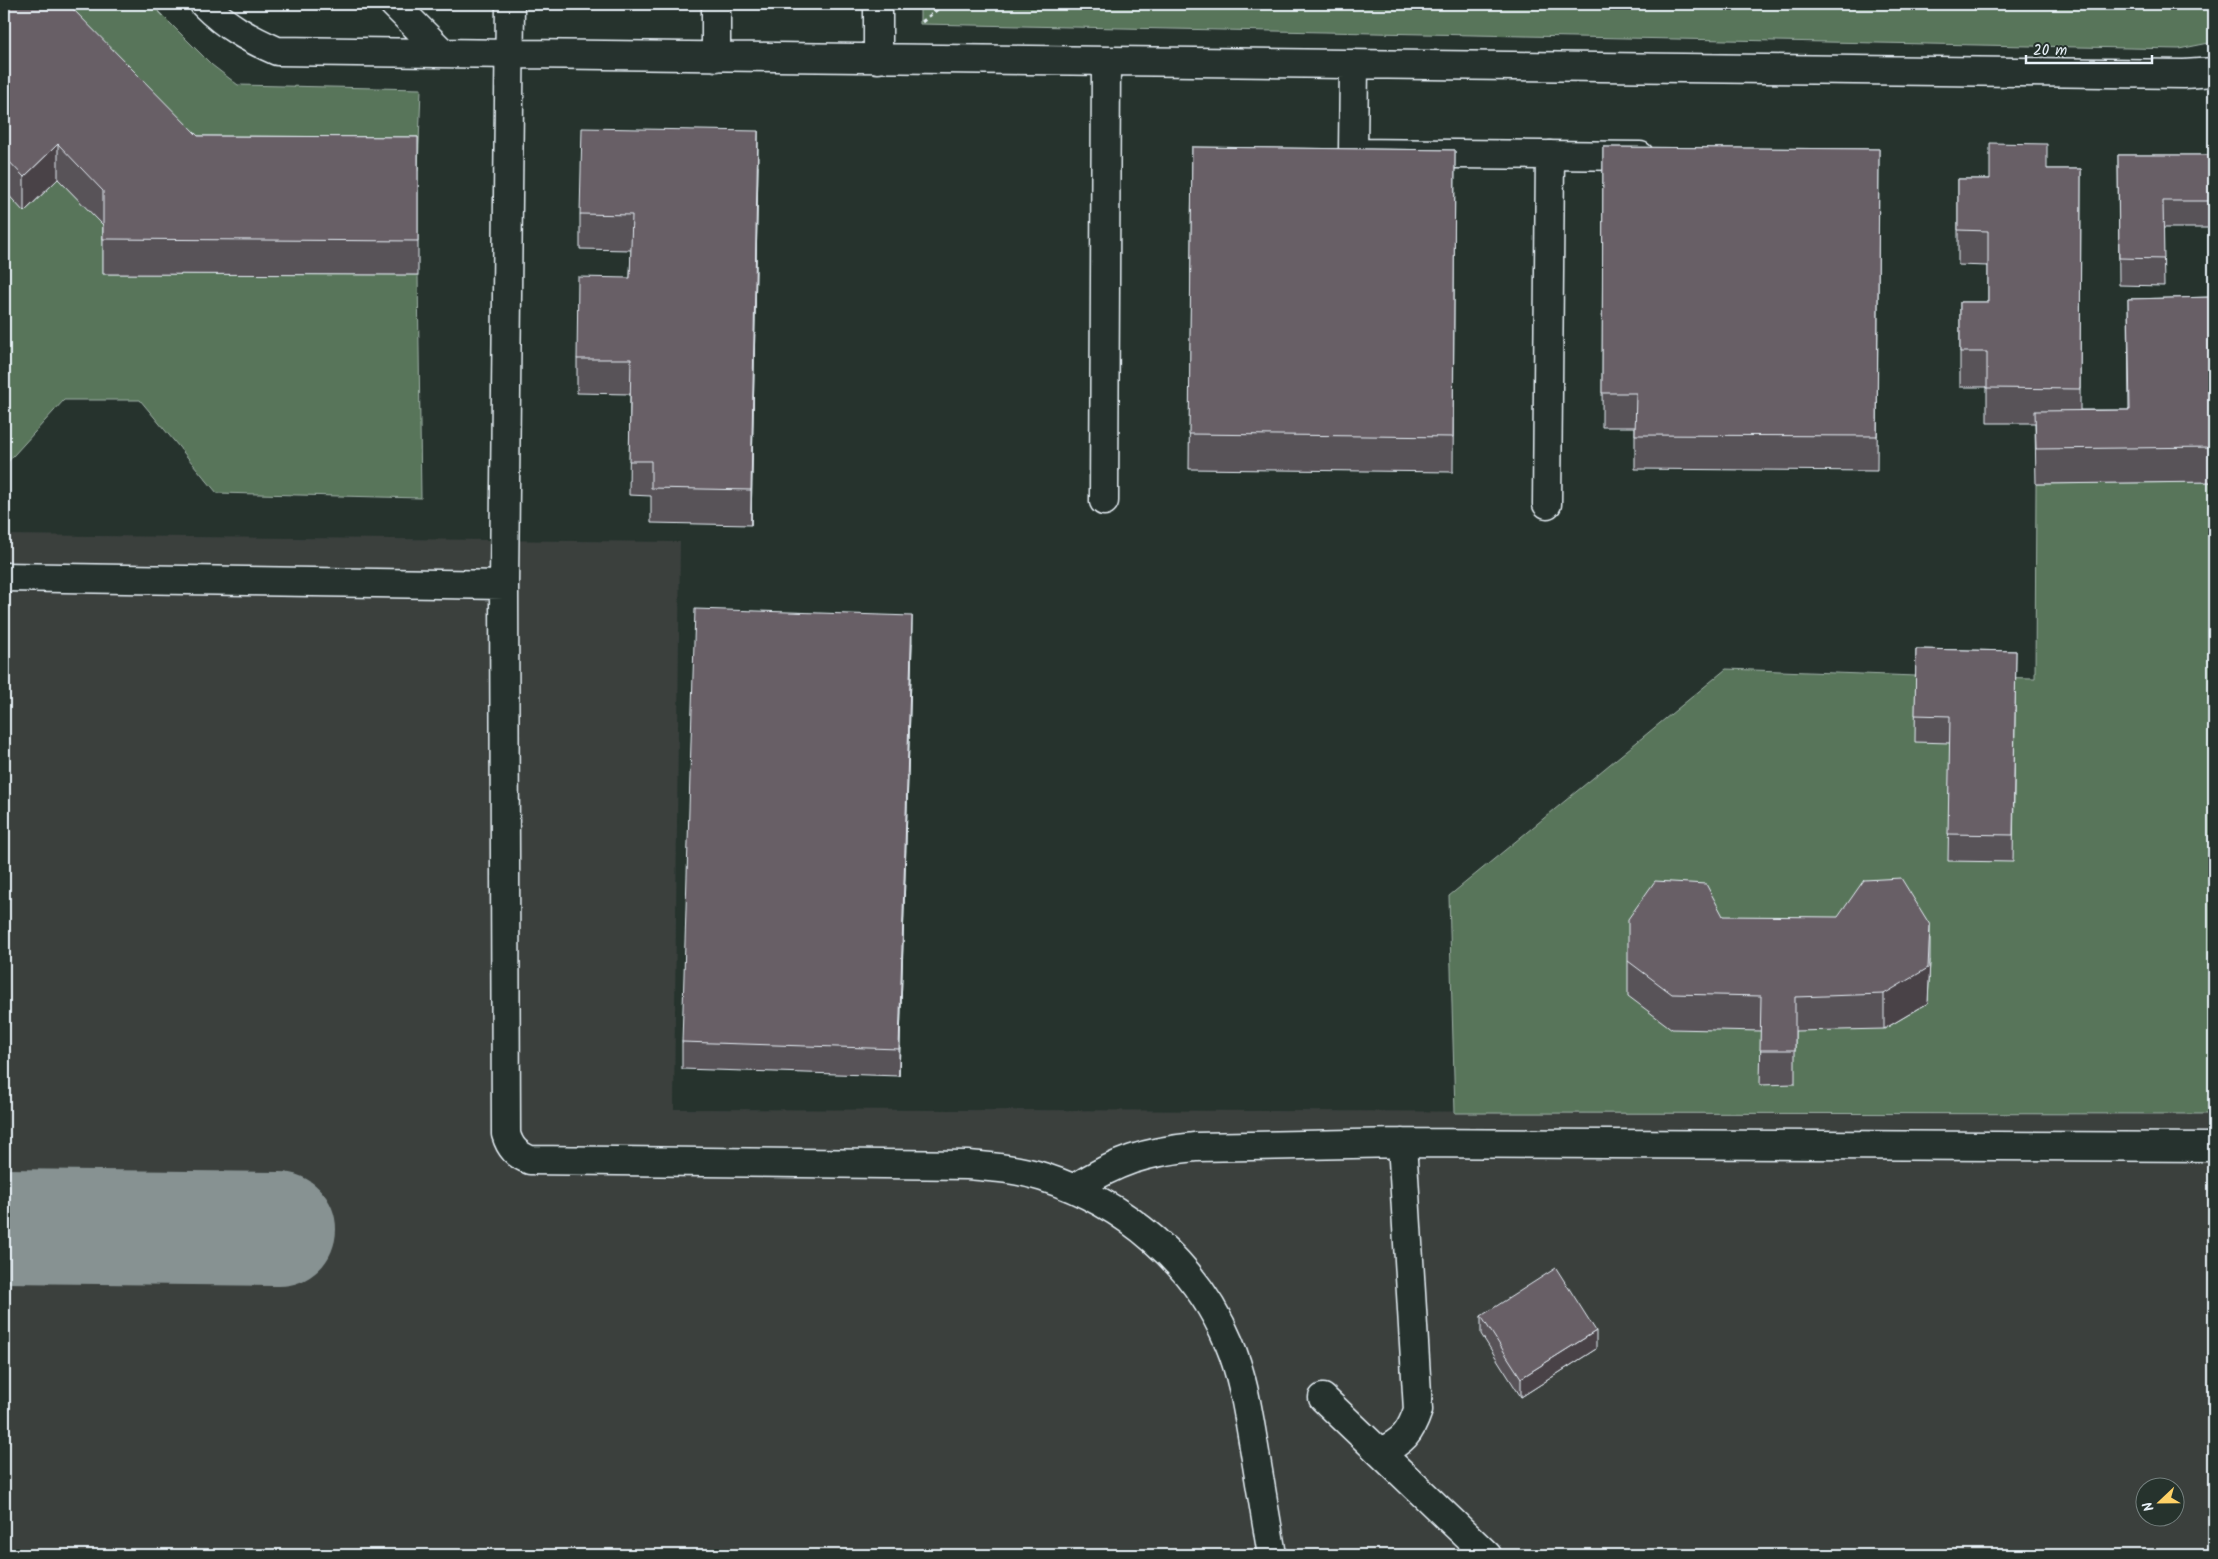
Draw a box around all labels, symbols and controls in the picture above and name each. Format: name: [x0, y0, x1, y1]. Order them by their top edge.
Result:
scale bar: [2026, 32, 2152, 64]
text: 20 m: [2033, 39, 2067, 63]
north arrow: [2136, 1476, 2186, 1526]
text: N: [2137, 1498, 2161, 1515]

